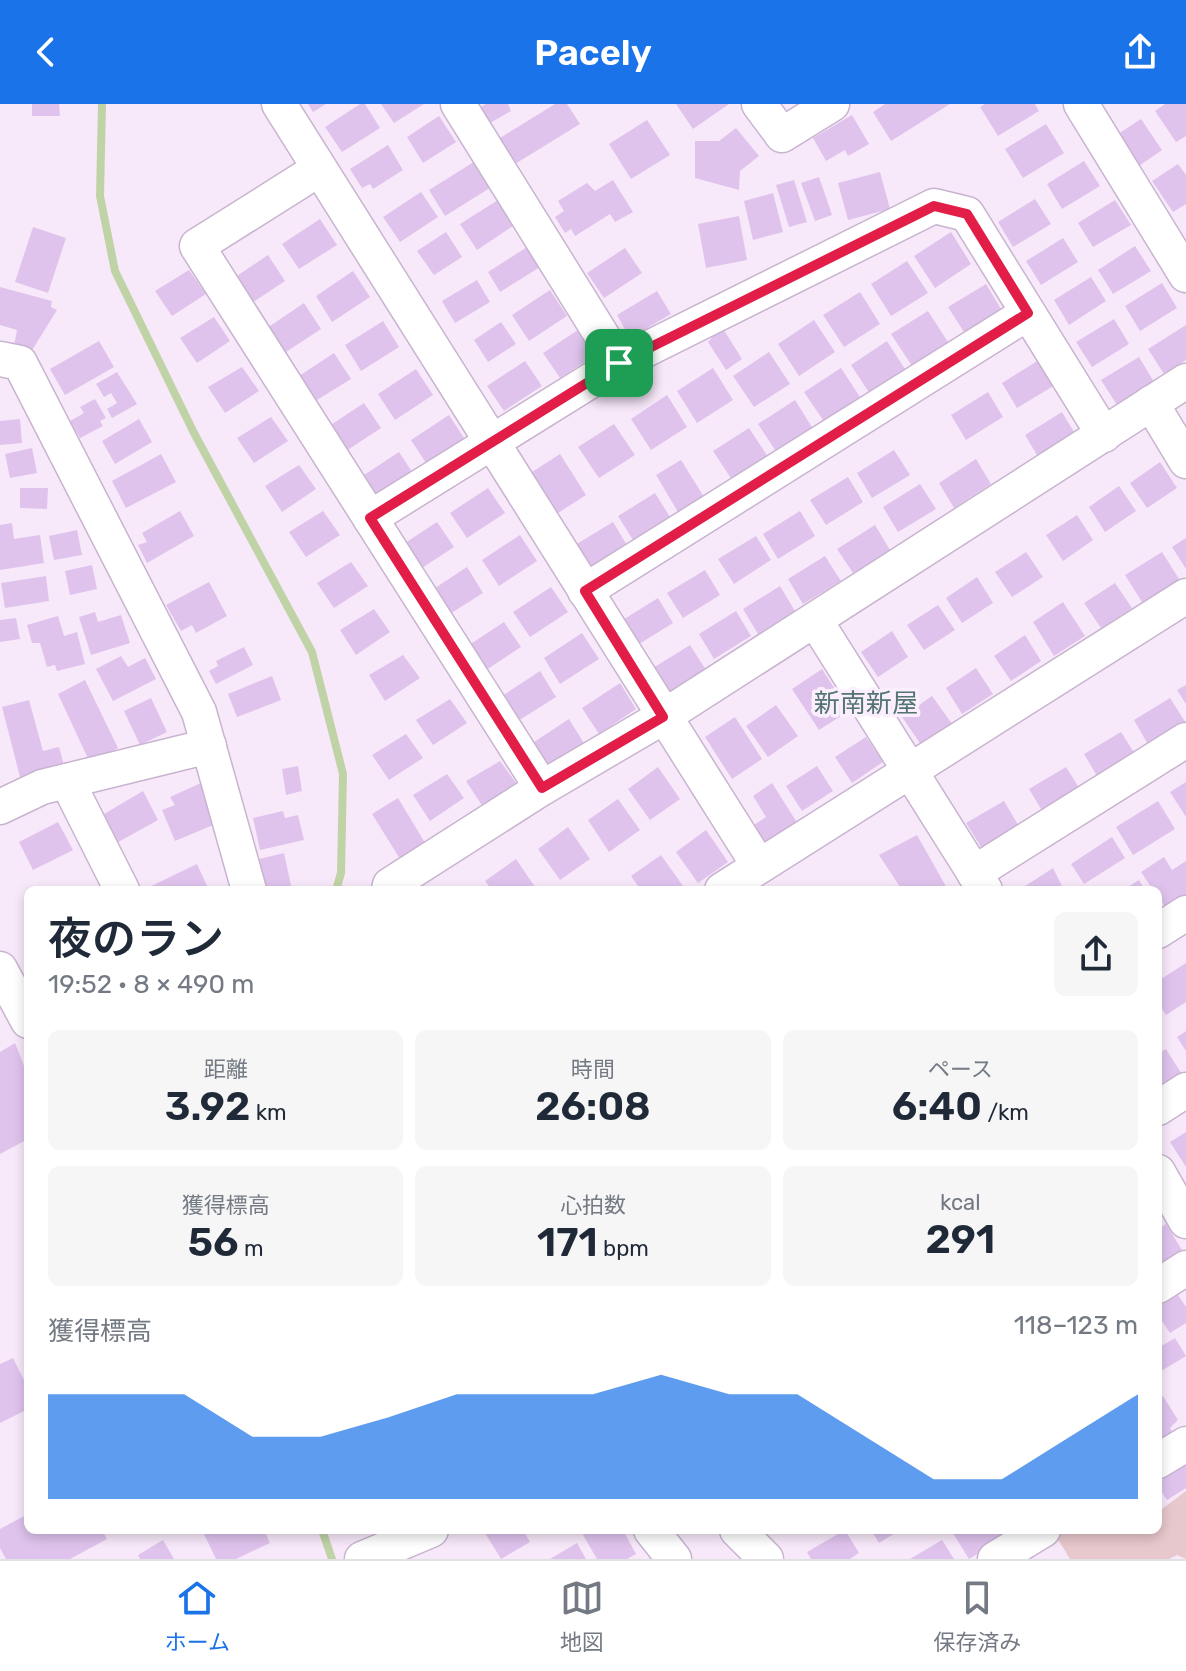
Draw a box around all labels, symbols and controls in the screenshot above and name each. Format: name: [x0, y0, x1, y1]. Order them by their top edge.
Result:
icon: back: [24, 30, 68, 74]
icon: share: [1118, 30, 1162, 74]
text: Pacely: [534, 31, 652, 74]
pin: [585, 329, 653, 397]
icon: arrive: [597, 341, 641, 385]
district label: 新南新屋: [814, 688, 918, 719]
button: share: [1054, 912, 1138, 996]
text: 夜のラン: [48, 913, 224, 965]
text: 19:52 · 8 × 490 m: [48, 969, 254, 1000]
text: 距離: [204, 1056, 248, 1083]
text: 時間: [571, 1056, 615, 1083]
text: ペース: [928, 1056, 993, 1083]
text: 3.92: [165, 1083, 250, 1130]
text: 26:08: [535, 1083, 651, 1130]
text: 6:40: [892, 1083, 982, 1130]
text: km: [250, 1099, 287, 1126]
text: /km: [982, 1099, 1029, 1126]
text: kcal: [940, 1189, 981, 1216]
text: 獲得標高: [182, 1192, 270, 1219]
text: 心拍数: [560, 1192, 626, 1219]
text: 291: [925, 1216, 995, 1263]
text: 56: [188, 1219, 239, 1266]
text: 171: [537, 1219, 598, 1266]
text: m: [239, 1235, 264, 1262]
text: bpm: [598, 1235, 649, 1262]
text: 118–123 m: [1014, 1310, 1138, 1341]
text: 獲得標高: [48, 1316, 152, 1347]
tab: ホーム: [165, 1576, 230, 1656]
tab: 地図: [560, 1576, 604, 1656]
tab: 保存済み: [933, 1576, 1021, 1656]

